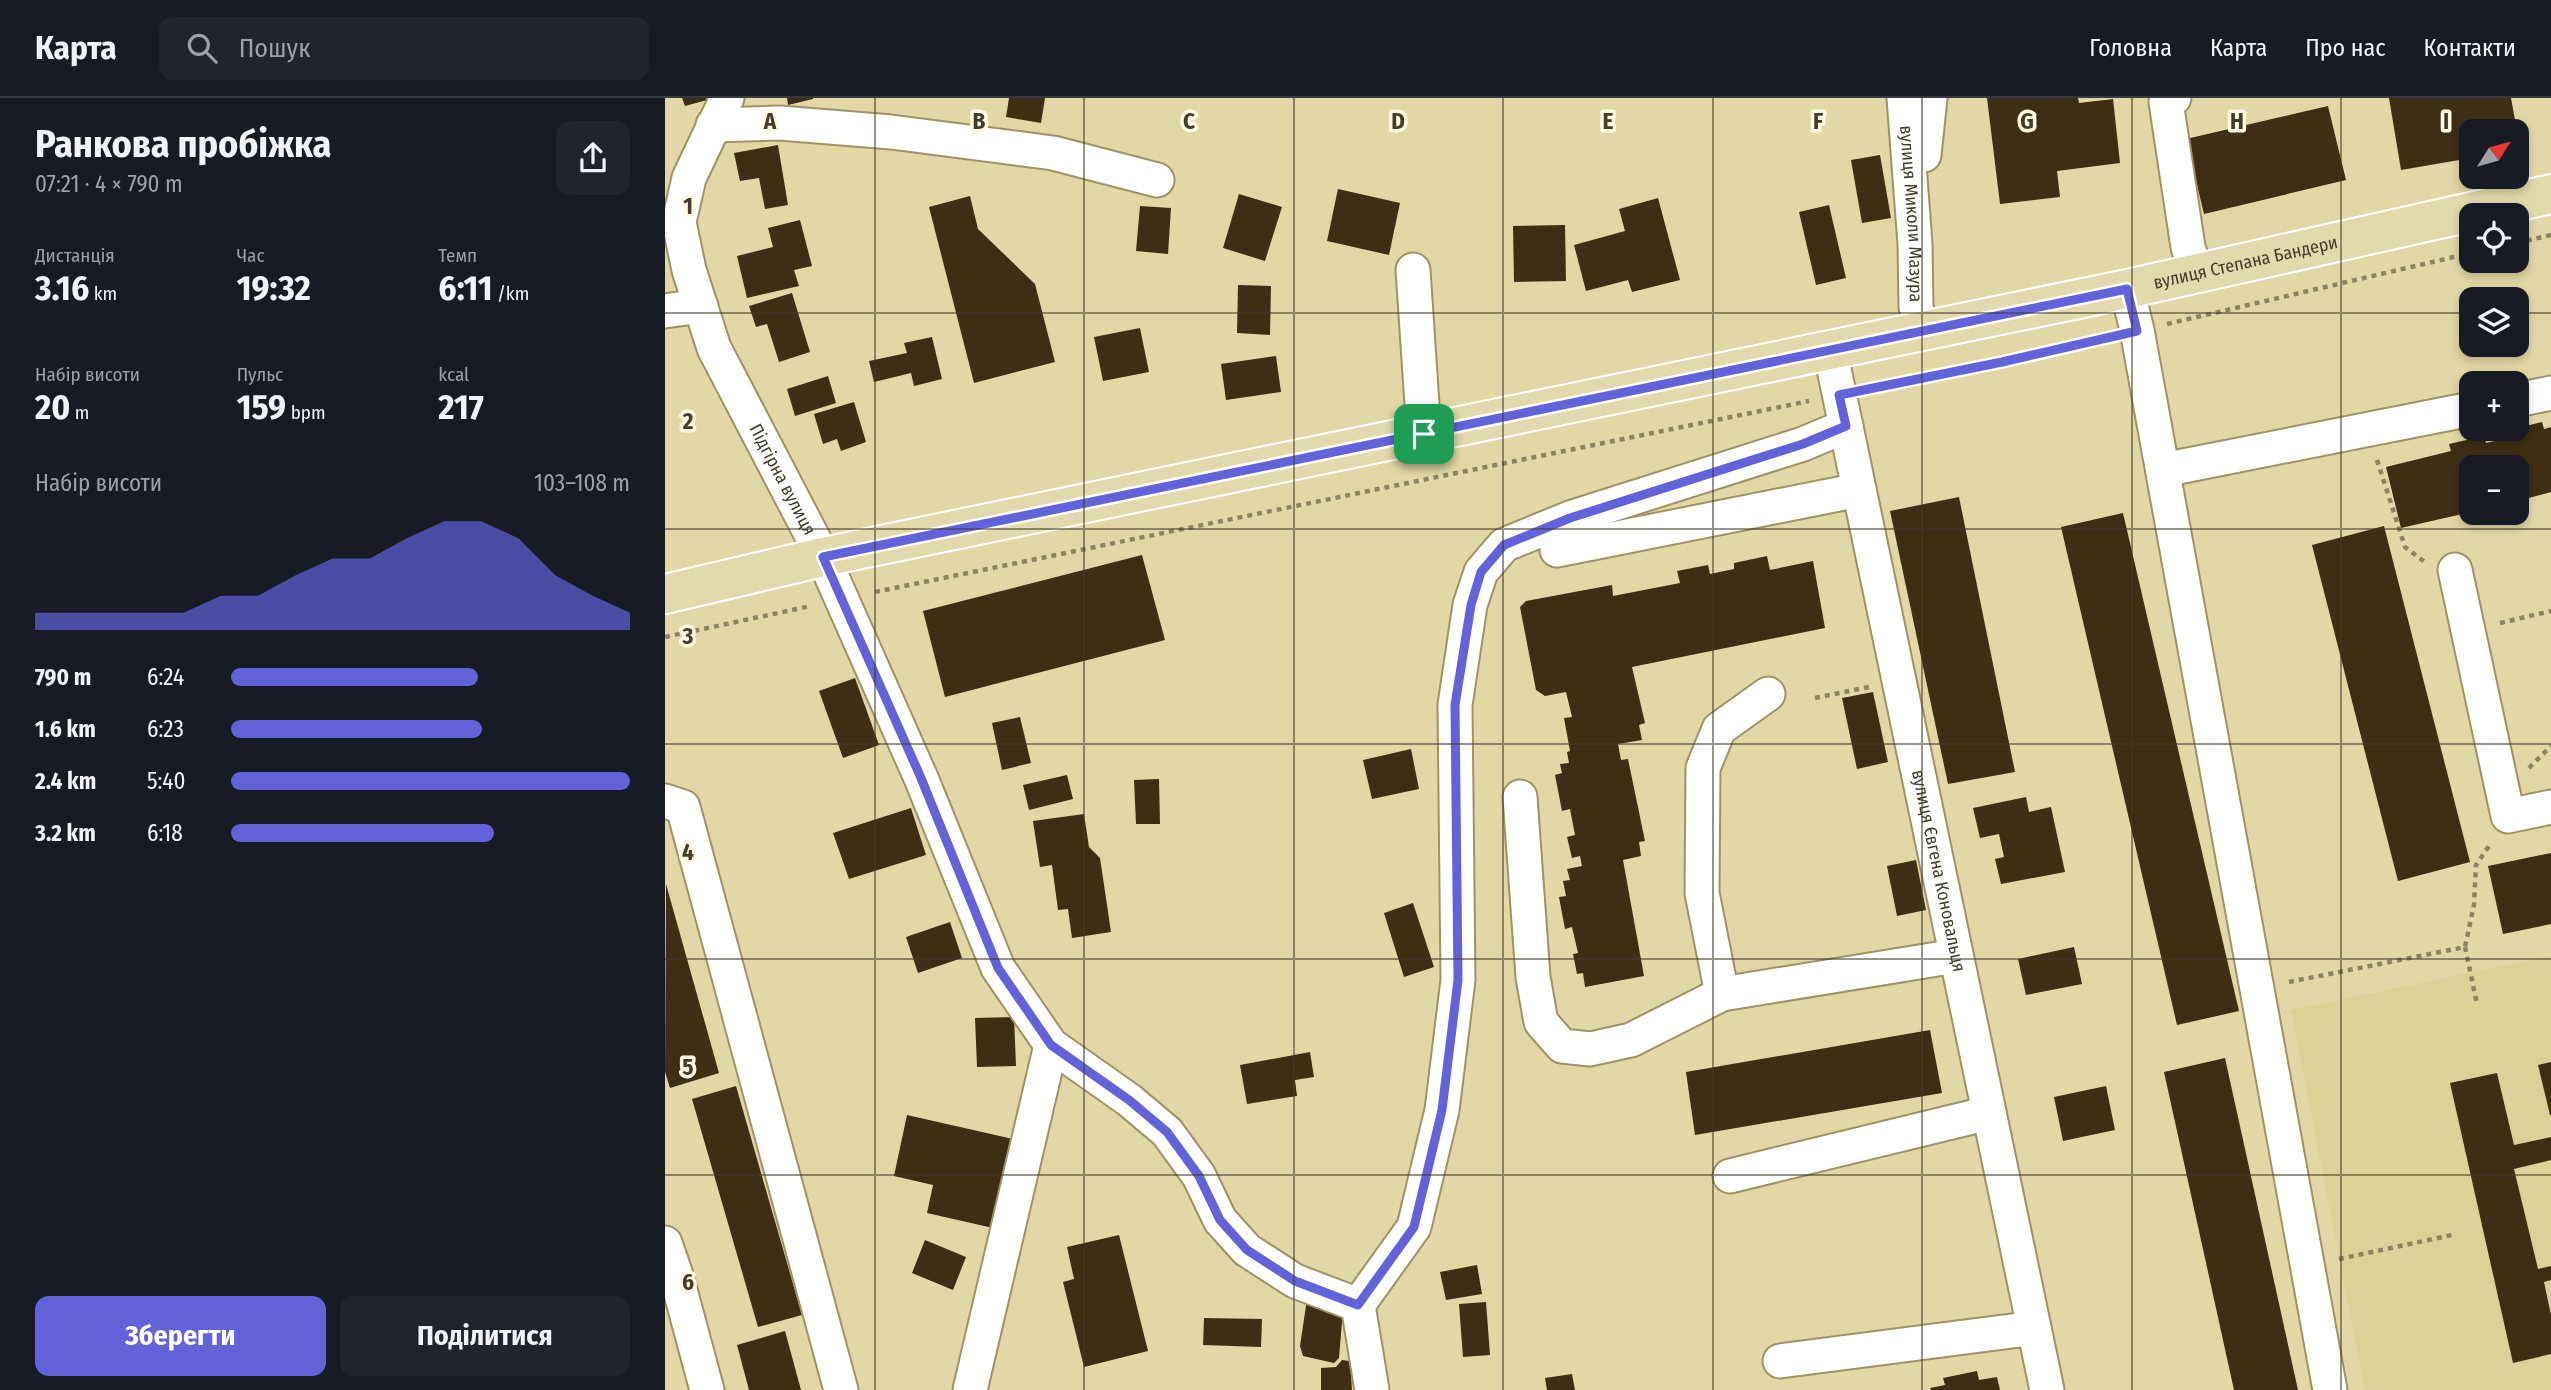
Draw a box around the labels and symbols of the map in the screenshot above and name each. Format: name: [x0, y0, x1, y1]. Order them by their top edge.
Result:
text: A: [763, 107, 777, 135]
text: B: [973, 107, 986, 135]
text: C: [1183, 107, 1195, 135]
text: D: [1391, 107, 1405, 135]
text: E: [1603, 107, 1614, 135]
text: F: [1813, 107, 1823, 135]
text: G: [2020, 107, 2034, 135]
text: H: [2230, 107, 2244, 135]
text: I: [2443, 107, 2449, 135]
north arrow: [2459, 119, 2529, 189]
street label: вулиця Миколи Мазура: [1895, 124, 1927, 303]
text: 1: [683, 192, 693, 220]
street label: вулиця Степана Бандери: [2151, 231, 2340, 294]
pin: [1394, 404, 1454, 464]
text: 2: [682, 407, 694, 435]
street label: Підгірна вулиця: [745, 420, 821, 539]
text: 3: [682, 622, 694, 650]
street label: вулиця Євгена Коновальця: [1907, 768, 1970, 974]
text: 4: [682, 838, 694, 866]
text: 5: [682, 1053, 694, 1081]
text: 6: [682, 1268, 694, 1296]

